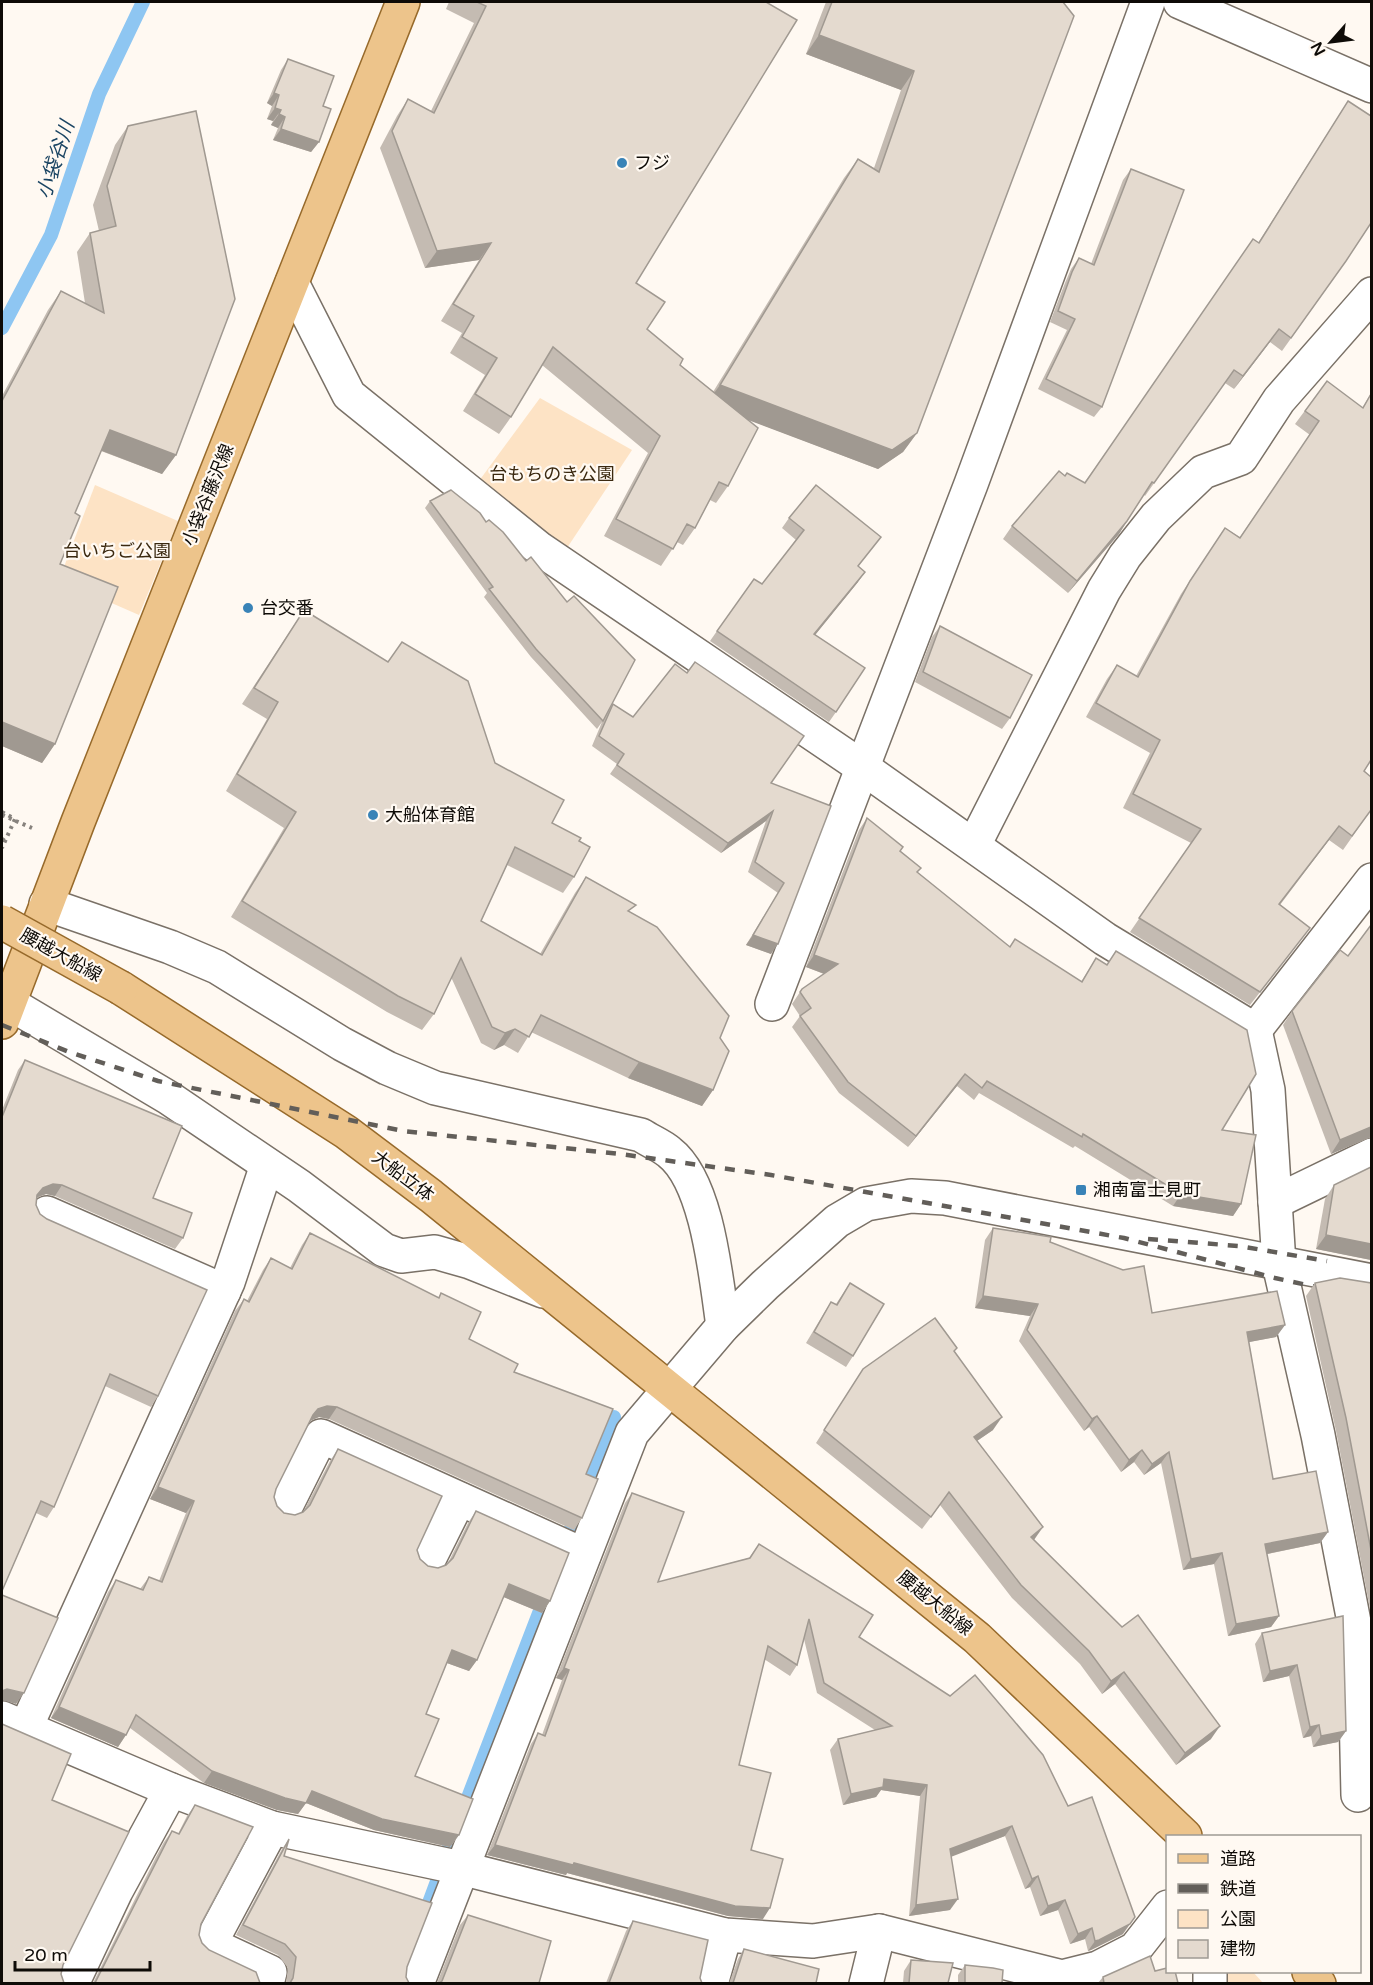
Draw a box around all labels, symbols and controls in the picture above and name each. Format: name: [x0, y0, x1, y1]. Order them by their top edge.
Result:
north arrow: [1301, 12, 1361, 72]
text: N: [1307, 38, 1330, 59]
water label: 小袋谷川: [32, 116, 80, 202]
place label: フジ: [634, 152, 670, 174]
marker: フジ: [615, 156, 629, 170]
street label: 小袋谷藤沢線: [178, 441, 238, 549]
park label: 台もちのき公園: [489, 463, 615, 485]
park label: 台いちご公園: [63, 540, 171, 562]
place label: 台交番: [260, 597, 314, 619]
marker: 台交番: [241, 601, 255, 615]
place label: 大船体育館: [385, 804, 475, 826]
marker: 大船体育館: [366, 808, 380, 822]
street label: 腰越大船線: [16, 924, 106, 986]
street label: 大船立体: [368, 1146, 438, 1206]
place label: 湘南富士見町: [1093, 1179, 1201, 1201]
marker: 湘南富士見町: [1074, 1183, 1088, 1197]
street label: 腰越大船線: [893, 1566, 977, 1640]
legend: [1166, 1835, 1361, 1973]
text: 道路: [1220, 1848, 1256, 1870]
text: 鉄道: [1220, 1878, 1256, 1900]
text: 公園: [1220, 1908, 1256, 1930]
scale bar: [15, 1934, 150, 1972]
text: 建物: [1220, 1938, 1256, 1960]
text: 20 m: [24, 1944, 68, 1966]

